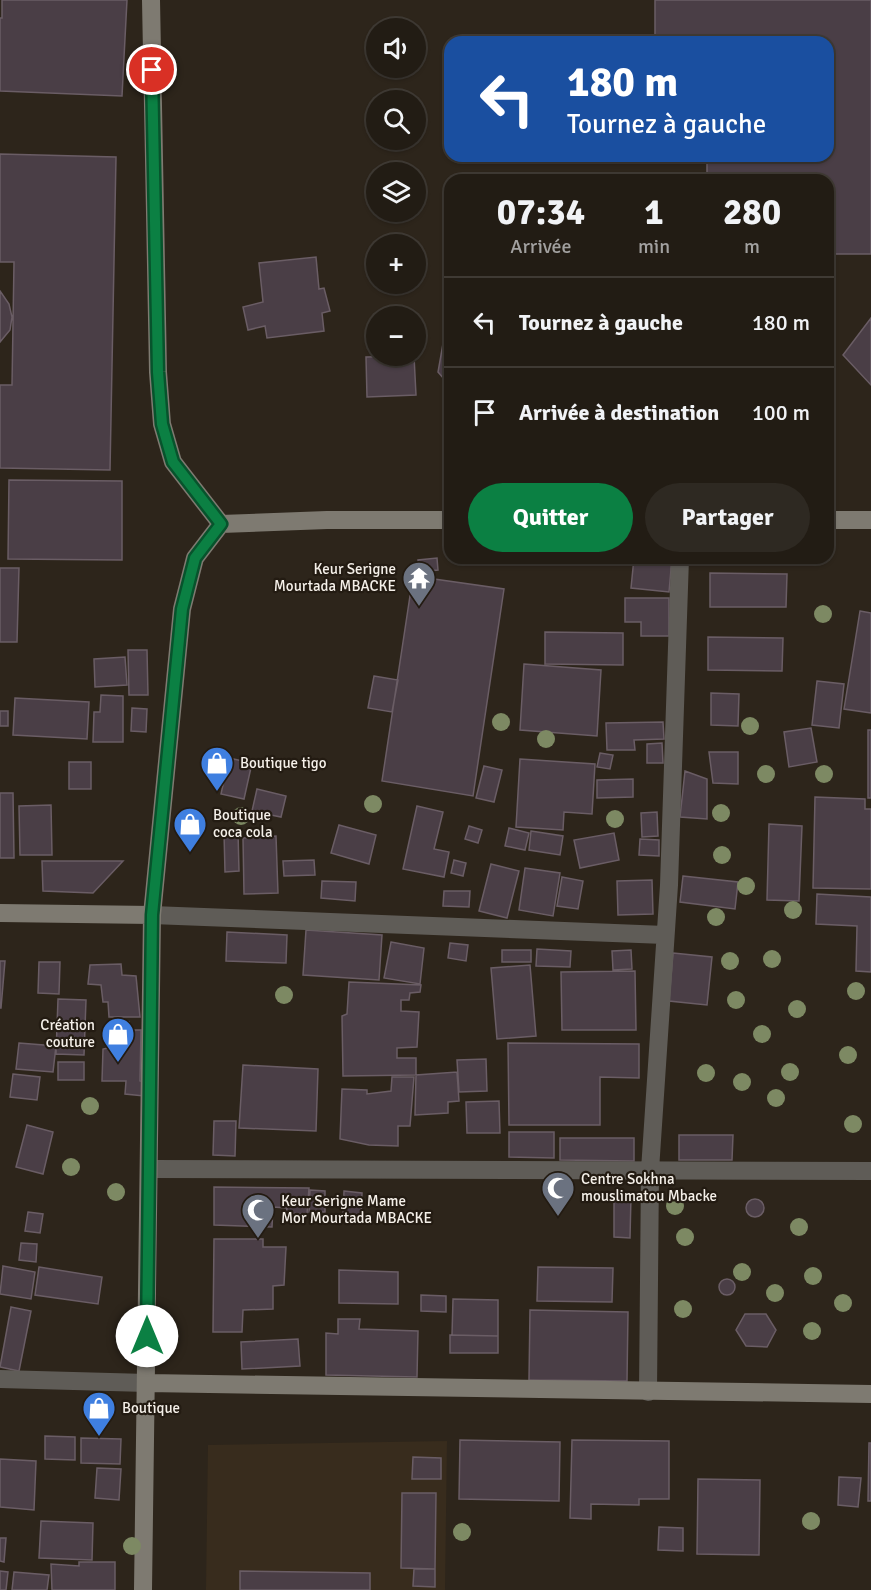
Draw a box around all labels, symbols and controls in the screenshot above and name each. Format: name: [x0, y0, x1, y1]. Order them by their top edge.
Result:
map controls: [366, 18, 426, 366]
button: sound: [366, 18, 426, 78]
pin: [126, 44, 177, 95]
icon: arrive: [135, 53, 168, 86]
text: 180 m: [567, 57, 678, 108]
icon: left: [468, 60, 546, 138]
button: search: [366, 90, 426, 150]
text: Tournez à gauche: [567, 108, 766, 141]
button: layers: [366, 162, 426, 222]
text: 07:34: [497, 190, 585, 235]
text: 1: [644, 190, 664, 235]
text: 280: [723, 190, 781, 235]
button: +: [366, 234, 426, 294]
text: Arrivée: [510, 234, 572, 259]
text: min: [638, 234, 670, 259]
text: m: [744, 234, 760, 259]
button: −: [366, 306, 426, 366]
icon: left: [468, 306, 501, 339]
text: Tournez à gauche: [519, 309, 683, 336]
text: 180 m: [752, 309, 810, 336]
icon: arrive: [468, 396, 501, 429]
text: Arrivée à destination: [519, 399, 719, 426]
text: 100 m: [752, 399, 810, 426]
button: Quitter: [468, 483, 633, 552]
button: Partager: [645, 483, 810, 552]
place label: Keur Serigne Mourtada MBACKE: [274, 560, 396, 595]
temple icon: Keur Serigne Mourtada MBACKE: [401, 560, 437, 607]
shop icon: Boutique tigo: [199, 745, 235, 792]
place label: Boutique tigo: [240, 754, 327, 772]
shop icon: Boutique coca cola: [172, 806, 208, 853]
place label: Boutique coca cola: [213, 806, 273, 841]
place label: Création couture: [40, 1016, 95, 1051]
shop icon: Création couture: [100, 1016, 136, 1063]
mosque icon: Centre Sokhna mouslimatou Mbacke: [540, 1170, 576, 1217]
place label: Centre Sokhna mouslimatou Mbacke: [581, 1170, 717, 1205]
mosque icon: Keur Serigne Mame Mor Mourtada MBACKE: [240, 1192, 276, 1239]
place label: Keur Serigne Mame Mor Mourtada MBACKE: [281, 1192, 432, 1227]
position arrow: [115, 1304, 179, 1368]
shop icon: Boutique: [81, 1390, 117, 1437]
place label: Boutique: [122, 1399, 180, 1417]

